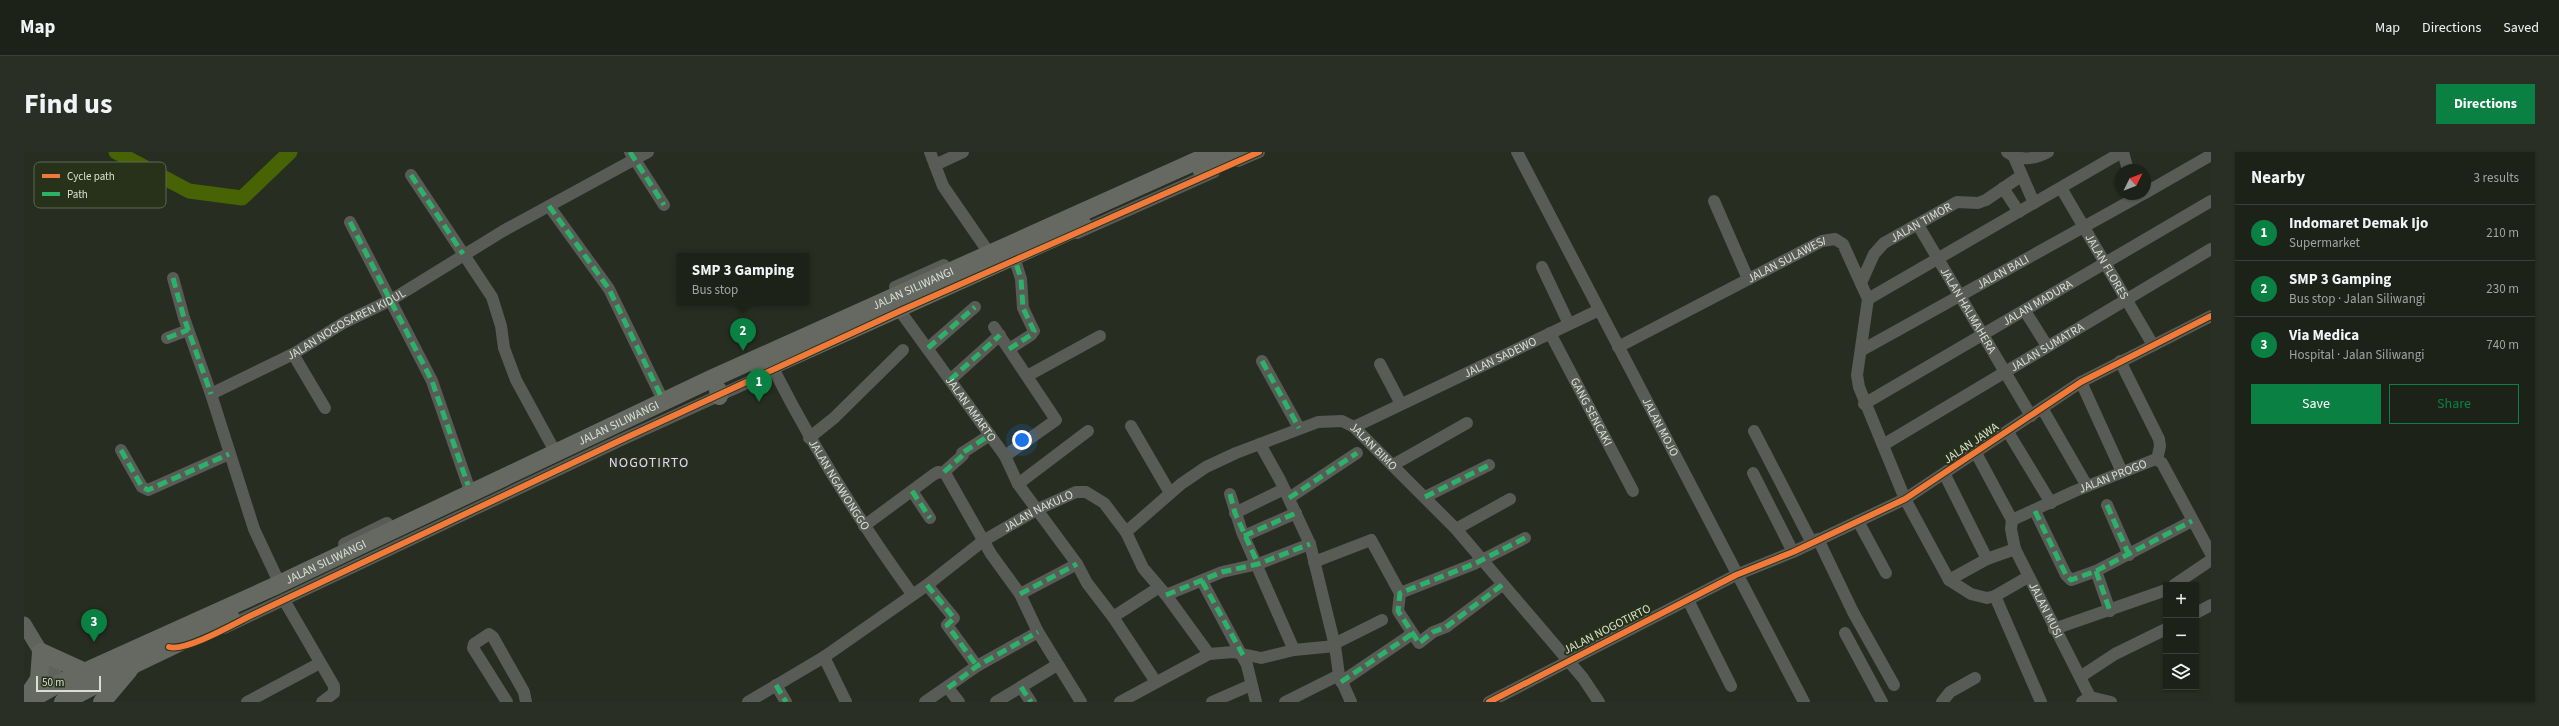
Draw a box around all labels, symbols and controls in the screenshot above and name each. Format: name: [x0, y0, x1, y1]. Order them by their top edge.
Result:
text: Map: [20, 14, 55, 41]
text: Map: [2375, 18, 2400, 38]
text: Directions: [2422, 18, 2481, 38]
text: Saved: [2503, 18, 2539, 38]
text: Find us: [24, 84, 112, 124]
button: Directions: [2436, 84, 2535, 124]
legend: [34, 162, 166, 208]
north arrow: [2115, 164, 2151, 200]
text: Nearby: [2251, 166, 2305, 190]
text: Cycle path: [67, 169, 115, 184]
text: 3 results: [2474, 169, 2519, 187]
text: Path: [67, 187, 88, 202]
street label: JALAN TIMOR: [1887, 199, 1955, 247]
text: Indomaret Demak Ijo: [2289, 213, 2428, 234]
text: 1: [2261, 224, 2267, 242]
text: 210 m: [2486, 224, 2519, 242]
street label: JALAN FLORES: [2081, 231, 2133, 303]
street label: JALAN SULAWESI: [1744, 233, 1827, 287]
text: Supermarket: [2289, 234, 2360, 252]
street label: JALAN BALI: [1974, 251, 2032, 294]
popup: [677, 253, 809, 305]
text: SMP 3 Gamping: [692, 260, 794, 281]
street label: JALAN SILIWANGI: [870, 263, 957, 314]
street label: JALAN HALMAHERA: [1936, 264, 2000, 357]
text: SMP 3 Gamping: [2289, 269, 2391, 290]
street label: JALAN MADURA: [2000, 276, 2076, 330]
text: 2: [2261, 280, 2267, 298]
text: 230 m: [2486, 280, 2519, 298]
text: Bus stop: [692, 281, 738, 299]
street label: JALAN NOGOSAREN KIDUL: [284, 285, 409, 365]
text: Bus stop · Jalan Siliwangi: [2289, 290, 2426, 308]
pin: 2: [730, 318, 756, 351]
street label: JALAN SUMATRA: [2007, 319, 2088, 376]
text: Via Medica: [2289, 325, 2359, 346]
street label: JALAN SADEWO: [1461, 333, 1540, 382]
text: 3: [2261, 336, 2267, 354]
text: 740 m: [2486, 336, 2519, 354]
text: Hospital · Jalan Siliwangi: [2289, 346, 2424, 364]
pin: 1: [746, 369, 772, 402]
street label: JALAN AMARTO: [941, 373, 1000, 446]
street label: GANG SENCAKI: [1566, 375, 1616, 449]
button: Save: [2251, 384, 2381, 424]
button: Share: [2389, 384, 2519, 424]
street label: JALAN MOJO: [1637, 394, 1683, 460]
street label: JALAN SILIWANGI: [575, 397, 662, 450]
street label: JALAN BIMO: [1347, 418, 1401, 475]
street label: JALAN JAWA: [1940, 418, 2003, 468]
your location: [1012, 430, 1032, 450]
street label: JALAN NGAWONGGO: [804, 436, 874, 534]
district label: NOGOTIRTO: [609, 453, 689, 473]
street label: JALAN PROGO: [2076, 455, 2150, 498]
street label: JALAN NAKULO: [1000, 486, 1076, 537]
street label: JALAN SILIWANGI: [283, 536, 369, 589]
street label: JALAN MUSI: [2024, 579, 2067, 641]
map controls: [2163, 582, 2199, 690]
button: +: [2163, 582, 2199, 618]
street label: JALAN NOGOTIRTO: [1561, 600, 1654, 659]
pin: 3: [81, 609, 107, 642]
button: −: [2163, 618, 2199, 654]
button: layers: [2163, 654, 2199, 690]
scale bar: [36, 674, 101, 693]
text: 50 m: [42, 675, 64, 690]

